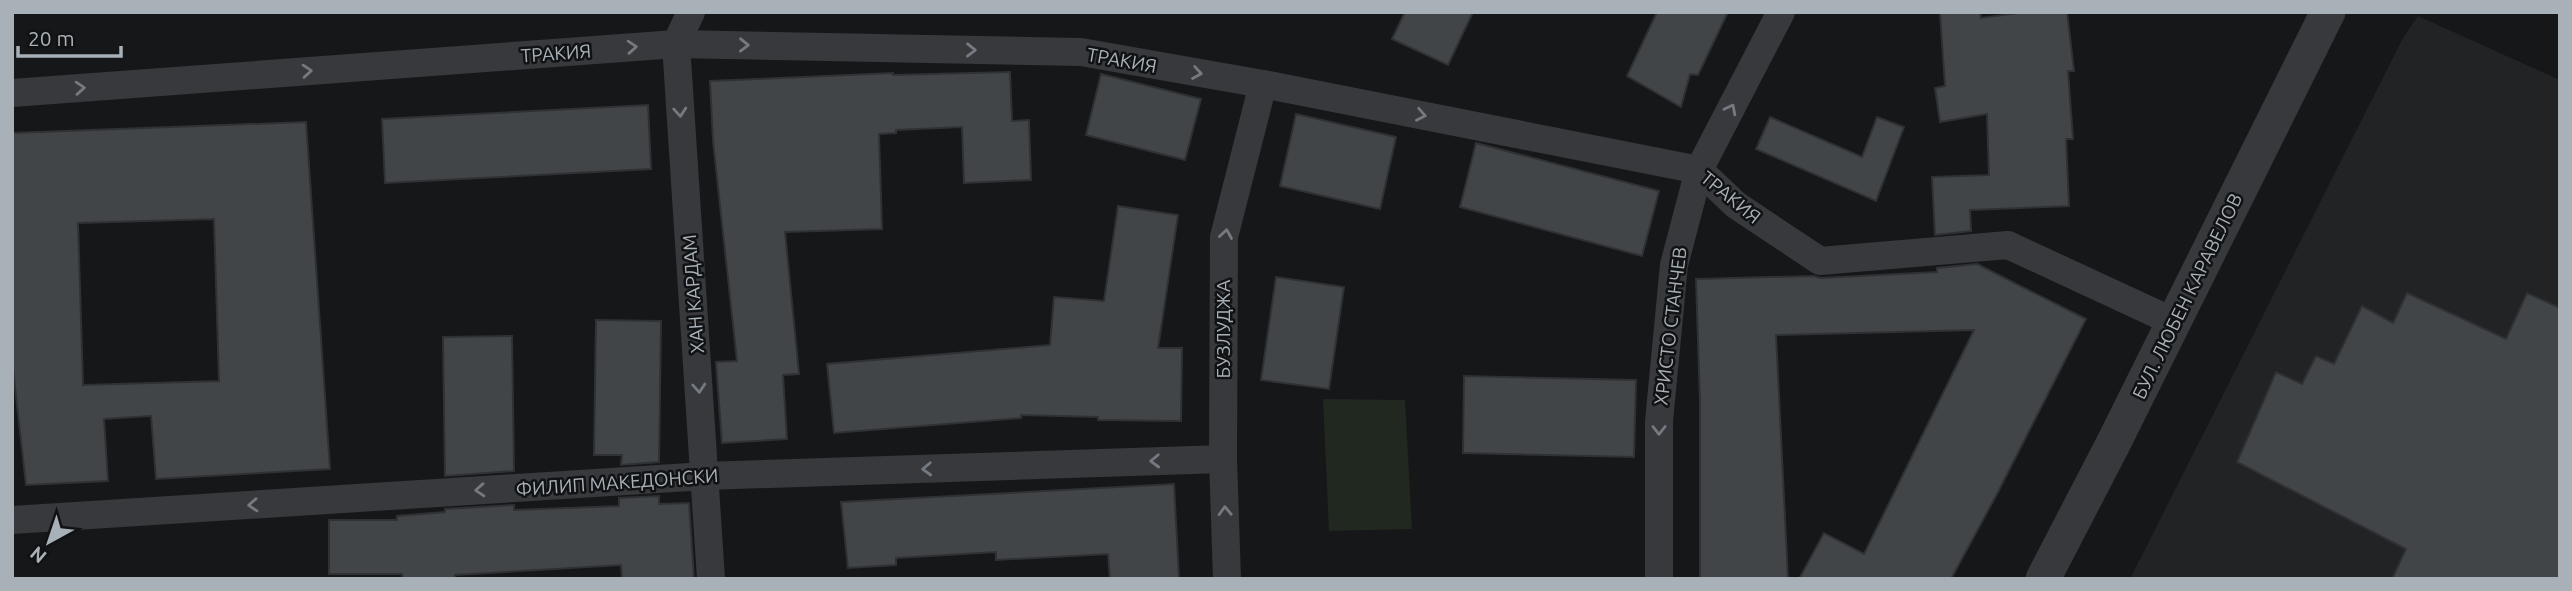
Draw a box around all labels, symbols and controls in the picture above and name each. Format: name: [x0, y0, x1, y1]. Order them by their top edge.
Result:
scale bar: [18, 14, 121, 58]
text: 20 m: [28, 26, 75, 50]
one-way arrow: [739, 37, 750, 53]
street label: ТРАКИЯ: [520, 40, 592, 66]
one-way arrow: [627, 40, 638, 55]
one-way arrow: [967, 42, 977, 58]
street label: ТРАКИЯ: [1085, 43, 1159, 77]
one-way arrow: [302, 64, 313, 79]
one-way arrow: [1191, 65, 1203, 80]
one-way arrow: [75, 81, 86, 96]
one-way arrow: [1722, 104, 1736, 116]
one-way arrow: [673, 106, 688, 117]
one-way arrow: [1415, 107, 1427, 122]
street label: ТРАКИЯ: [1697, 166, 1765, 228]
street label: БУЛ. ЛЮБЕН КАРАВЕЛОВ: [2128, 190, 2246, 402]
one-way arrow: [1218, 228, 1233, 240]
street label: ХАН КАРДАМ: [678, 234, 708, 354]
street label: ХРИСТО СТАНЧЕВ: [1649, 245, 1691, 407]
street label: БУЗЛУДЖА: [1212, 279, 1234, 378]
one-way arrow: [691, 382, 706, 393]
one-way arrow: [1651, 425, 1667, 436]
one-way arrow: [1149, 454, 1160, 469]
one-way arrow: [921, 461, 932, 476]
street label: ФИЛИП МАКЕДОНСКИ: [515, 464, 719, 500]
one-way arrow: [474, 483, 485, 498]
one-way arrow: [247, 497, 258, 512]
one-way arrow: [1217, 505, 1232, 516]
north arrow: [14, 507, 84, 577]
text: N: [26, 542, 51, 568]

